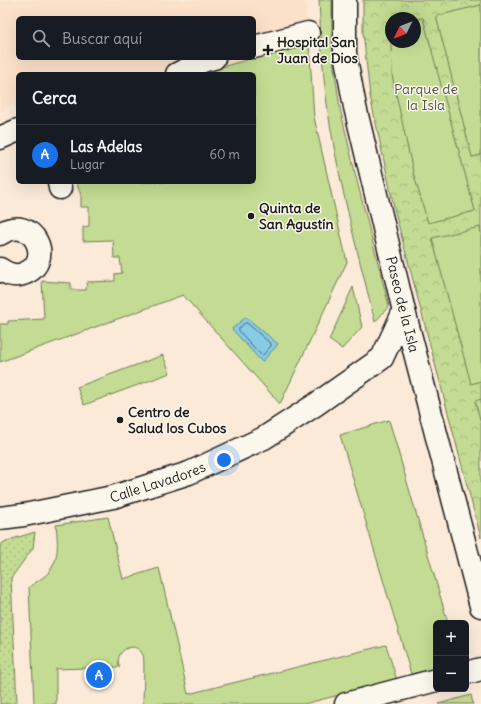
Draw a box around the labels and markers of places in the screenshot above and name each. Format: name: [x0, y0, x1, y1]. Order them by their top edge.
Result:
place label: Hospital San Juan de Dios: [277, 33, 359, 67]
marker: Hospital San Juan de Dios: [262, 44, 274, 56]
place label: Quinta de San Agustín: [259, 199, 334, 233]
marker: Quinta de San Agustín: [246, 211, 256, 221]
place label: Centro de Salud los Cubos: [128, 403, 227, 437]
marker: Centro de Salud los Cubos: [115, 415, 125, 425]
pin: A: [86, 660, 112, 690]

